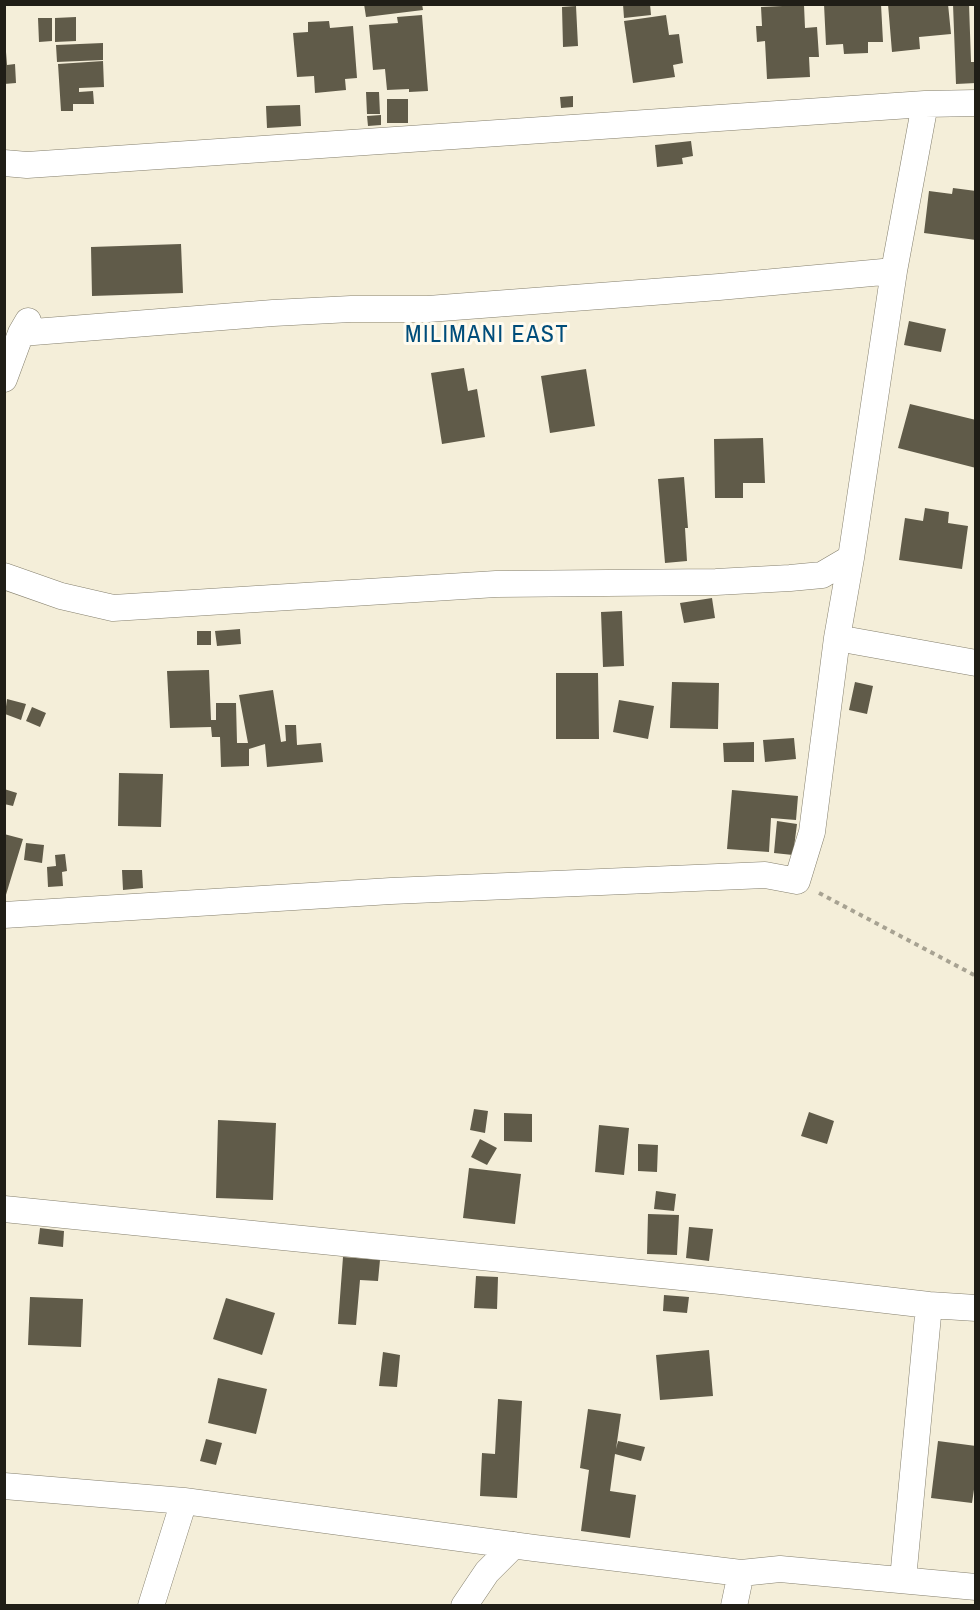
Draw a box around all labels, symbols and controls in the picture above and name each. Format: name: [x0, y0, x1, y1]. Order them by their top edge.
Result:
district label: MILIMANI EAST: [405, 322, 569, 350]

